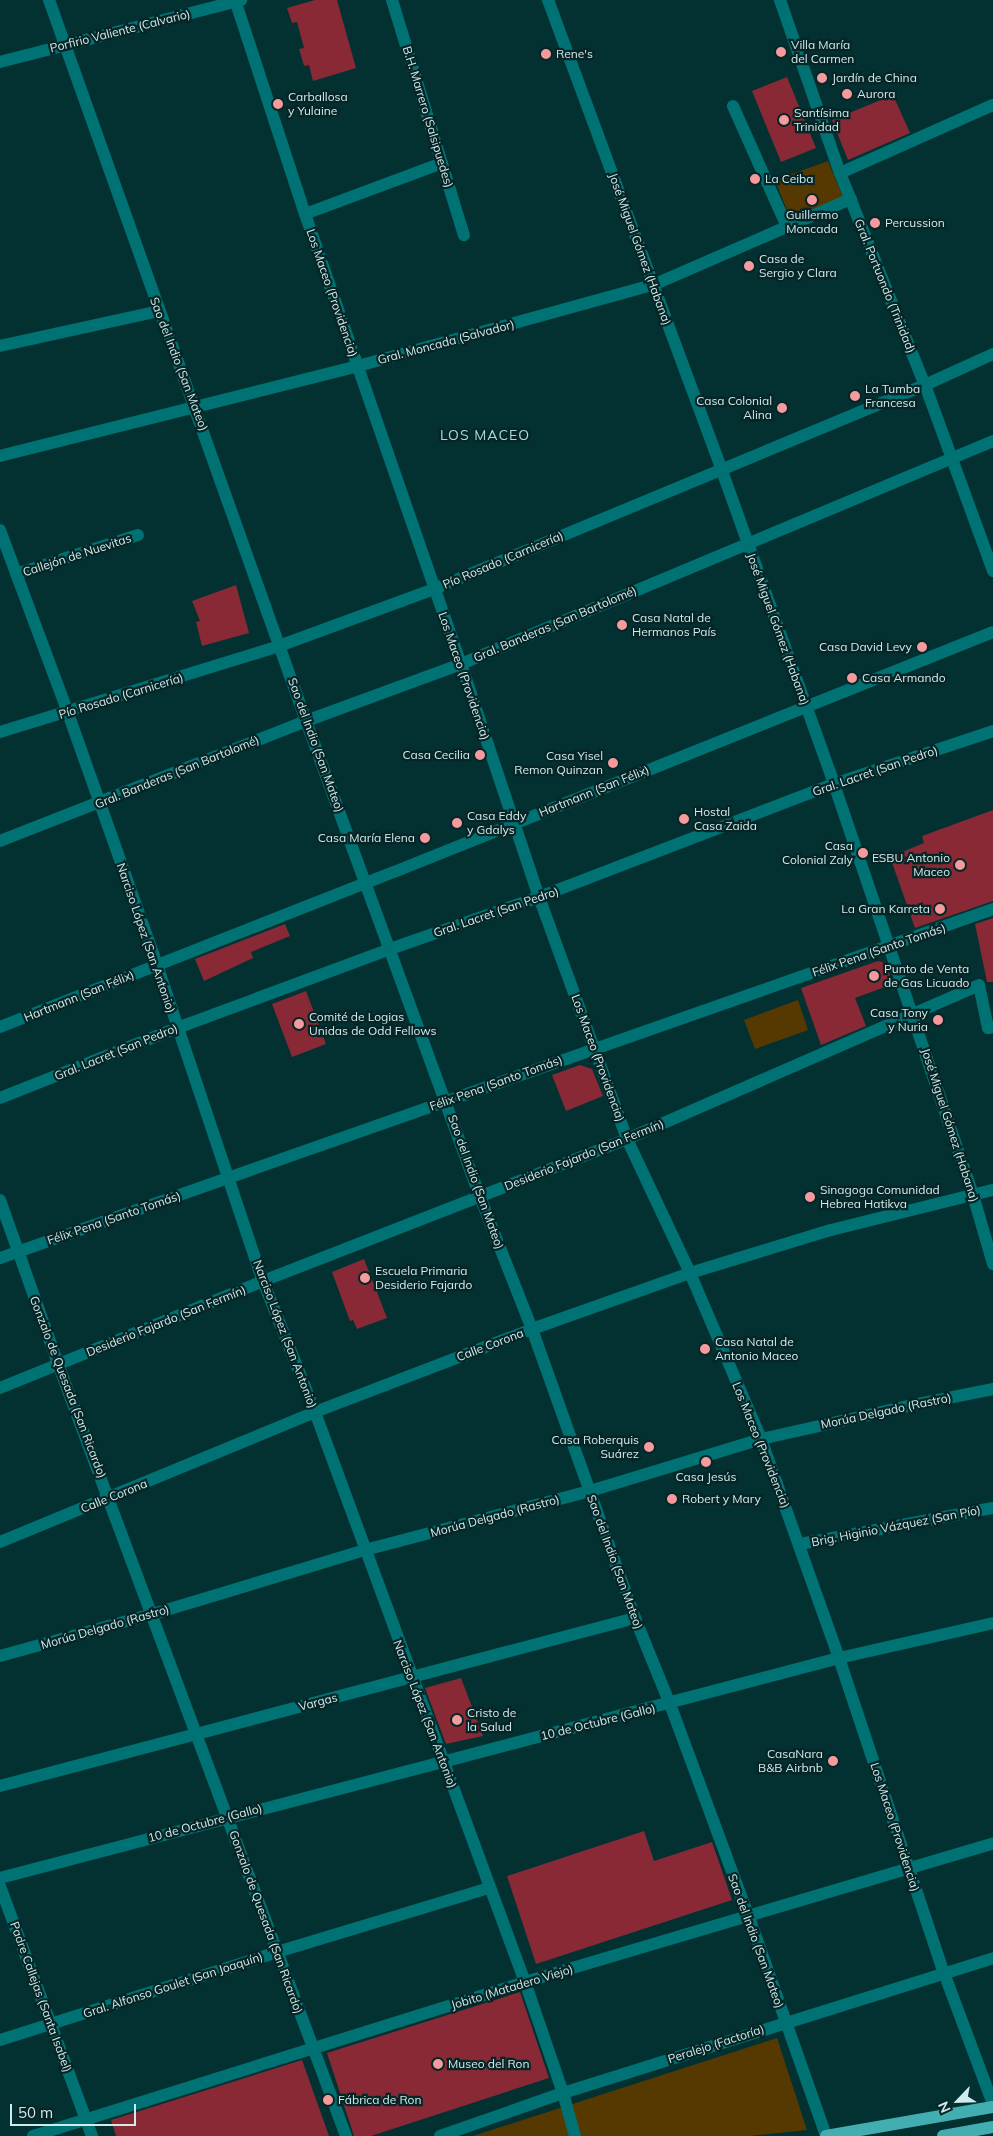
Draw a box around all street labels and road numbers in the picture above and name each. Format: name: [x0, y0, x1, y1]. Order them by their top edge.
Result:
street label: Porfirio Valiente (Calvario): [48, 7, 192, 55]
street label: B.H. Marrero (Salsipuedes): [400, 45, 456, 189]
street label: José Miguel Gómez (Habana): [606, 171, 674, 327]
street label: Gral. Portuondo (Trinidad): [851, 217, 919, 355]
street label: Los Maceo (Providencia): [303, 227, 361, 359]
street label: Sao del Indio (San Mateo): [147, 295, 211, 433]
street label: Gral. Moncada (Salvador): [376, 317, 516, 367]
street label: Pío Rosado (Carnicería): [440, 528, 566, 592]
street label: Callejón de Nuevitas: [21, 531, 133, 579]
street label: José Miguel Gómez (Habana): [744, 551, 812, 707]
street label: Gral. Banderas (San Bartolomé): [471, 583, 639, 665]
street label: Los Maceo (Providencia): [435, 610, 493, 742]
street label: Pío Rosado (Carnicería): [57, 670, 185, 722]
street label: Sao del Indio (San Mateo): [285, 676, 347, 814]
street label: Gral. Banderas (San Bartolomé): [93, 732, 261, 812]
street label: Gral. Lacret (San Pedro): [810, 743, 940, 799]
street label: Hartmann (San Félix): [537, 762, 651, 820]
street label: Narciso López (San Antonio): [114, 861, 178, 1015]
street label: Gral. Lacret (San Pedro): [431, 884, 561, 940]
street label: Félix Pena (Santo Tomás): [810, 920, 948, 980]
street label: Hartmann (San Félix): [22, 967, 136, 1025]
street label: Los Maceo (Providencia): [568, 992, 628, 1124]
street label: Gral. Lacret (San Pedro): [52, 1021, 180, 1083]
street label: José Miguel Gómez (Habana): [918, 1046, 982, 1204]
street label: Félix Pena (Santo Tomás): [428, 1052, 564, 1114]
street label: Sao del Indio (San Mateo): [445, 1113, 507, 1251]
street label: Desiderio Fajardo (San Fermín): [502, 1116, 666, 1194]
street label: Félix Pena (Santo Tomás): [45, 1188, 183, 1248]
street label: Narciso López (San Antonio): [250, 1258, 320, 1410]
street label: Desiderio Fajardo (San Fermín): [84, 1282, 248, 1360]
street label: Gonzalo de Quesada (San Ricardo): [27, 1294, 109, 1480]
street label: Calle Corona: [454, 1326, 526, 1364]
street label: Los Maceo (Providencia): [729, 1380, 793, 1510]
street label: Morúa Delgado (Rastro): [819, 1390, 953, 1432]
street label: Calle Corona: [79, 1476, 149, 1516]
street label: Morúa Delgado (Rastro): [429, 1492, 561, 1540]
street label: Sao del Indio (San Mateo): [584, 1493, 646, 1631]
street label: Brig. Higinio Vázquez (San Pío): [810, 1503, 982, 1549]
street label: Morúa Delgado (Rastro): [39, 1602, 171, 1652]
street label: Narciso López (San Antonio): [390, 1638, 460, 1790]
street label: Vargas: [297, 1690, 339, 1714]
street label: 10 de Octubre (Gallo): [539, 1701, 657, 1743]
street label: Los Maceo (Providencia): [867, 1761, 923, 1893]
street label: 10 de Octubre (Gallo): [146, 1801, 264, 1845]
street label: Gonzalo de Quesada (San Ricardo): [226, 1828, 306, 2016]
street label: Sao del Indio (San Mateo): [725, 1872, 787, 2010]
street label: Padre Callejas (Santa Isabel): [7, 1920, 75, 2074]
street label: Gral. Alfonso Goulet (San Joaquín): [81, 1949, 265, 2021]
street label: Jobito (Matadero Viejo): [449, 1962, 575, 2012]
street label: Peralejo (Factoría): [666, 2022, 766, 2066]

